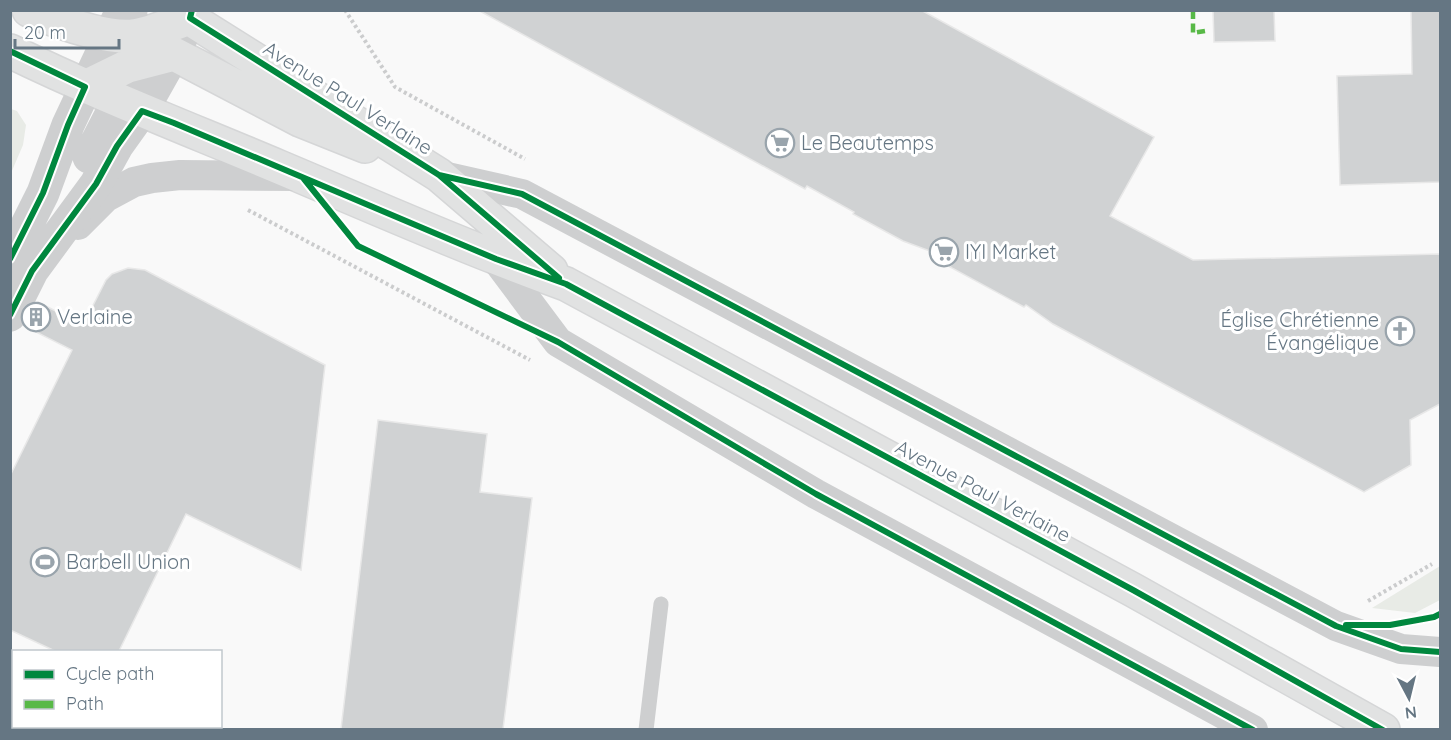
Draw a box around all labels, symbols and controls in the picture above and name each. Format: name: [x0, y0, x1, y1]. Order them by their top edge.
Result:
scale bar: [15, 12, 118, 50]
text: 20 m: [24, 21, 66, 44]
street label: Avenue Paul Verlaine: [259, 35, 437, 160]
supermarket icon: Le Beautemps: [764, 127, 796, 159]
place label: Le Beautemps: [801, 130, 934, 155]
supermarket icon: IYI Market: [928, 236, 960, 268]
place label: IYI Market: [965, 239, 1057, 264]
building icon: Verlaine: [20, 301, 52, 333]
place label: Verlaine: [57, 304, 133, 329]
place label: Église Chrétienne Évangélique: [1220, 307, 1379, 355]
church icon: Église Chrétienne Évangélique: [1384, 315, 1416, 347]
street label: Avenue Paul Verlaine: [891, 434, 1075, 547]
sports icon: Barbell Union: [29, 546, 61, 578]
place label: Barbell Union: [66, 549, 191, 574]
legend: [12, 650, 222, 728]
text: Cycle path: [66, 662, 154, 685]
north arrow: [1379, 668, 1439, 728]
text: Path: [66, 692, 104, 715]
text: N: [1404, 702, 1418, 724]

